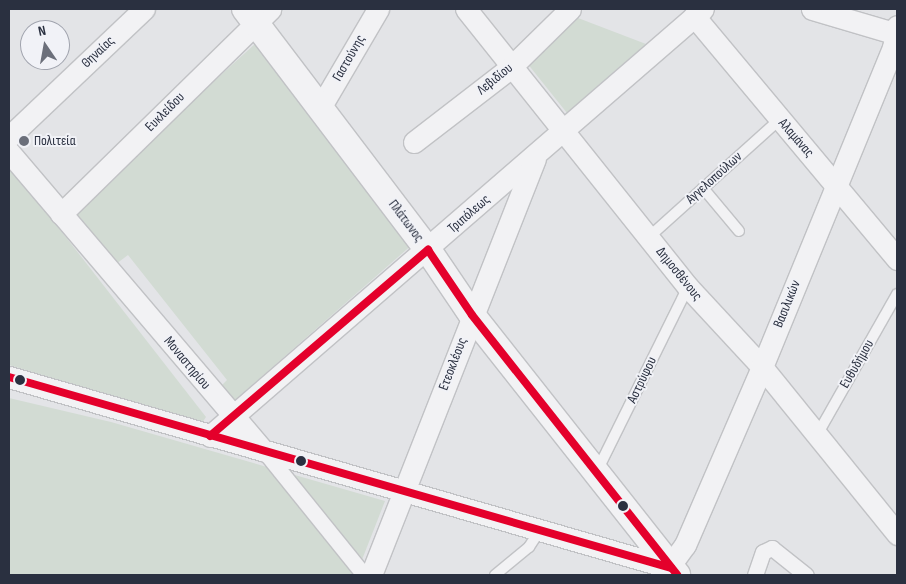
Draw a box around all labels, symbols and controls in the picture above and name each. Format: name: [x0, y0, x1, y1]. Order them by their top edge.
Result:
north arrow: [20, 20, 70, 70]
text: N: [37, 22, 47, 40]
street label: Γαστούνης: [329, 32, 369, 84]
street label: Θηναίας: [78, 33, 118, 71]
street label: Λεβιδίου: [474, 60, 516, 98]
street label: Ευκλείδου: [142, 89, 188, 135]
street label: Αλαμάνας: [775, 115, 817, 161]
place label: Πολιτεία: [34, 133, 76, 149]
marker: Πολιτεία: [18, 135, 30, 147]
street label: Αγγελοπούλων: [682, 148, 746, 208]
street label: Τριπόλεως: [444, 191, 494, 237]
street label: Πλάτωνος: [385, 197, 427, 245]
street label: Δημοσθένους: [652, 244, 706, 304]
street label: Βασιλικών: [770, 278, 804, 330]
street label: Μοναστηρίου: [160, 333, 214, 393]
street label: Ετεοκλέους: [435, 335, 471, 393]
street label: Ευθυδήμου: [836, 337, 878, 391]
street label: Αστρύφου: [624, 354, 660, 406]
unlabelled marker: [15, 375, 25, 385]
unlabelled marker: [296, 456, 306, 466]
unlabelled marker: [618, 501, 628, 511]

